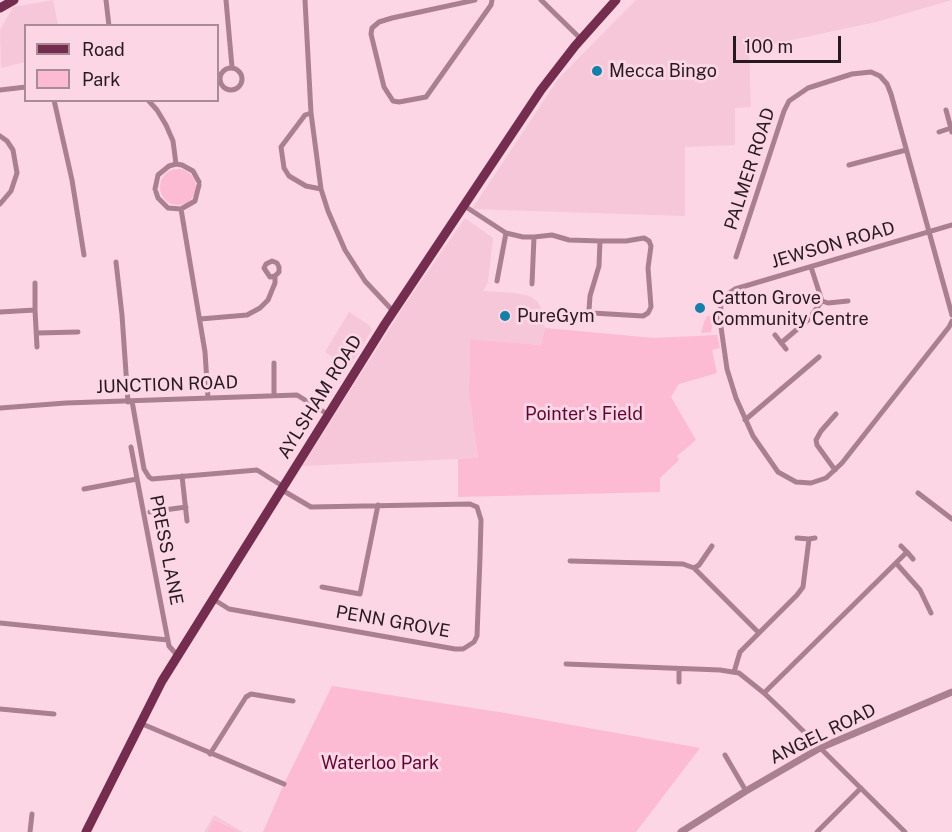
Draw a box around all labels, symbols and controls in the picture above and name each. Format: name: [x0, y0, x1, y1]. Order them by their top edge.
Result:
legend: [24, 24, 219, 102]
scale bar: [736, 24, 844, 62]
text: 100 m: [744, 36, 793, 57]
text: Road: [82, 39, 125, 60]
place label: Mecca Bingo: [609, 60, 717, 82]
marker: Mecca Bingo: [590, 64, 604, 78]
text: Park: [82, 69, 120, 90]
street label: PALMER ROAD: [720, 105, 780, 233]
street label: JEWSON ROAD: [769, 217, 897, 273]
place label: Catton Grove Community Centre: [712, 287, 869, 330]
marker: Catton Grove Community Centre: [693, 301, 707, 315]
place label: PureGym: [517, 305, 594, 327]
marker: PureGym: [498, 309, 512, 323]
street label: AYLSHAM ROAD: [273, 331, 367, 463]
street label: JUNCTION ROAD: [96, 372, 238, 398]
park label: Pointer's Field: [525, 403, 643, 425]
street label: PRESS LANE: [145, 493, 187, 607]
street label: PENN GROVE: [334, 601, 452, 643]
street label: ANGEL ROAD: [766, 699, 880, 769]
park label: Waterloo Park: [321, 752, 439, 774]

